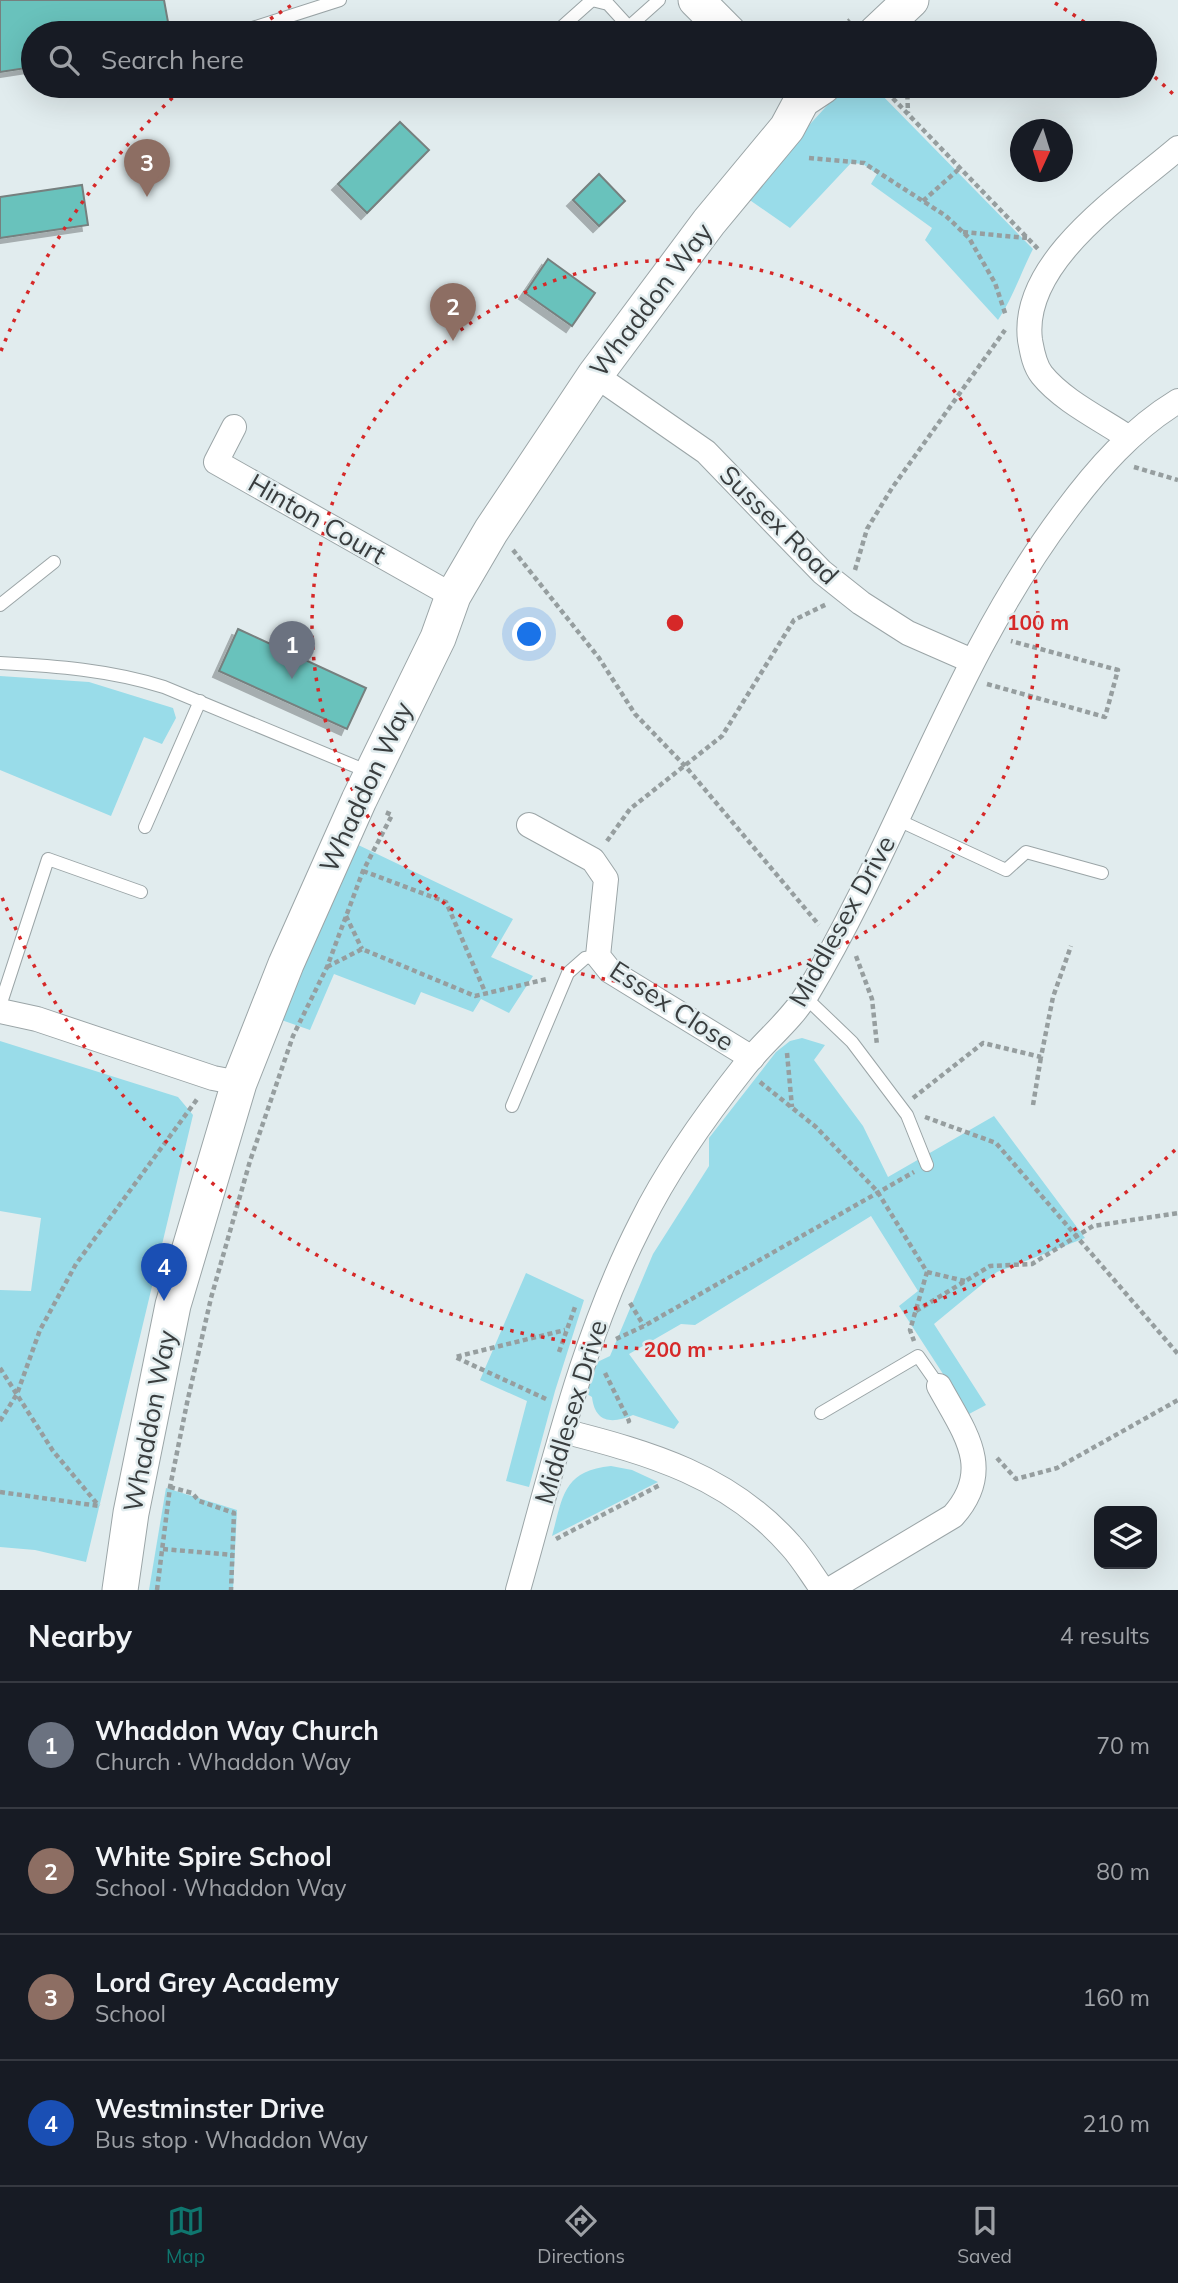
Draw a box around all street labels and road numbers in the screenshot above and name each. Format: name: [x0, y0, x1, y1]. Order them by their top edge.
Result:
street label: Whaddon Way: [582, 216, 719, 383]
street label: Sussex Road: [713, 458, 846, 591]
street label: Hinton Court: [243, 466, 392, 571]
street label: Whaddon Way: [312, 696, 420, 877]
street label: Middlesex Drive: [781, 829, 902, 1012]
street label: Essex Close: [604, 953, 741, 1058]
street label: Middlesex Drive: [527, 1316, 614, 1508]
street label: Whaddon Way: [116, 1327, 183, 1515]

